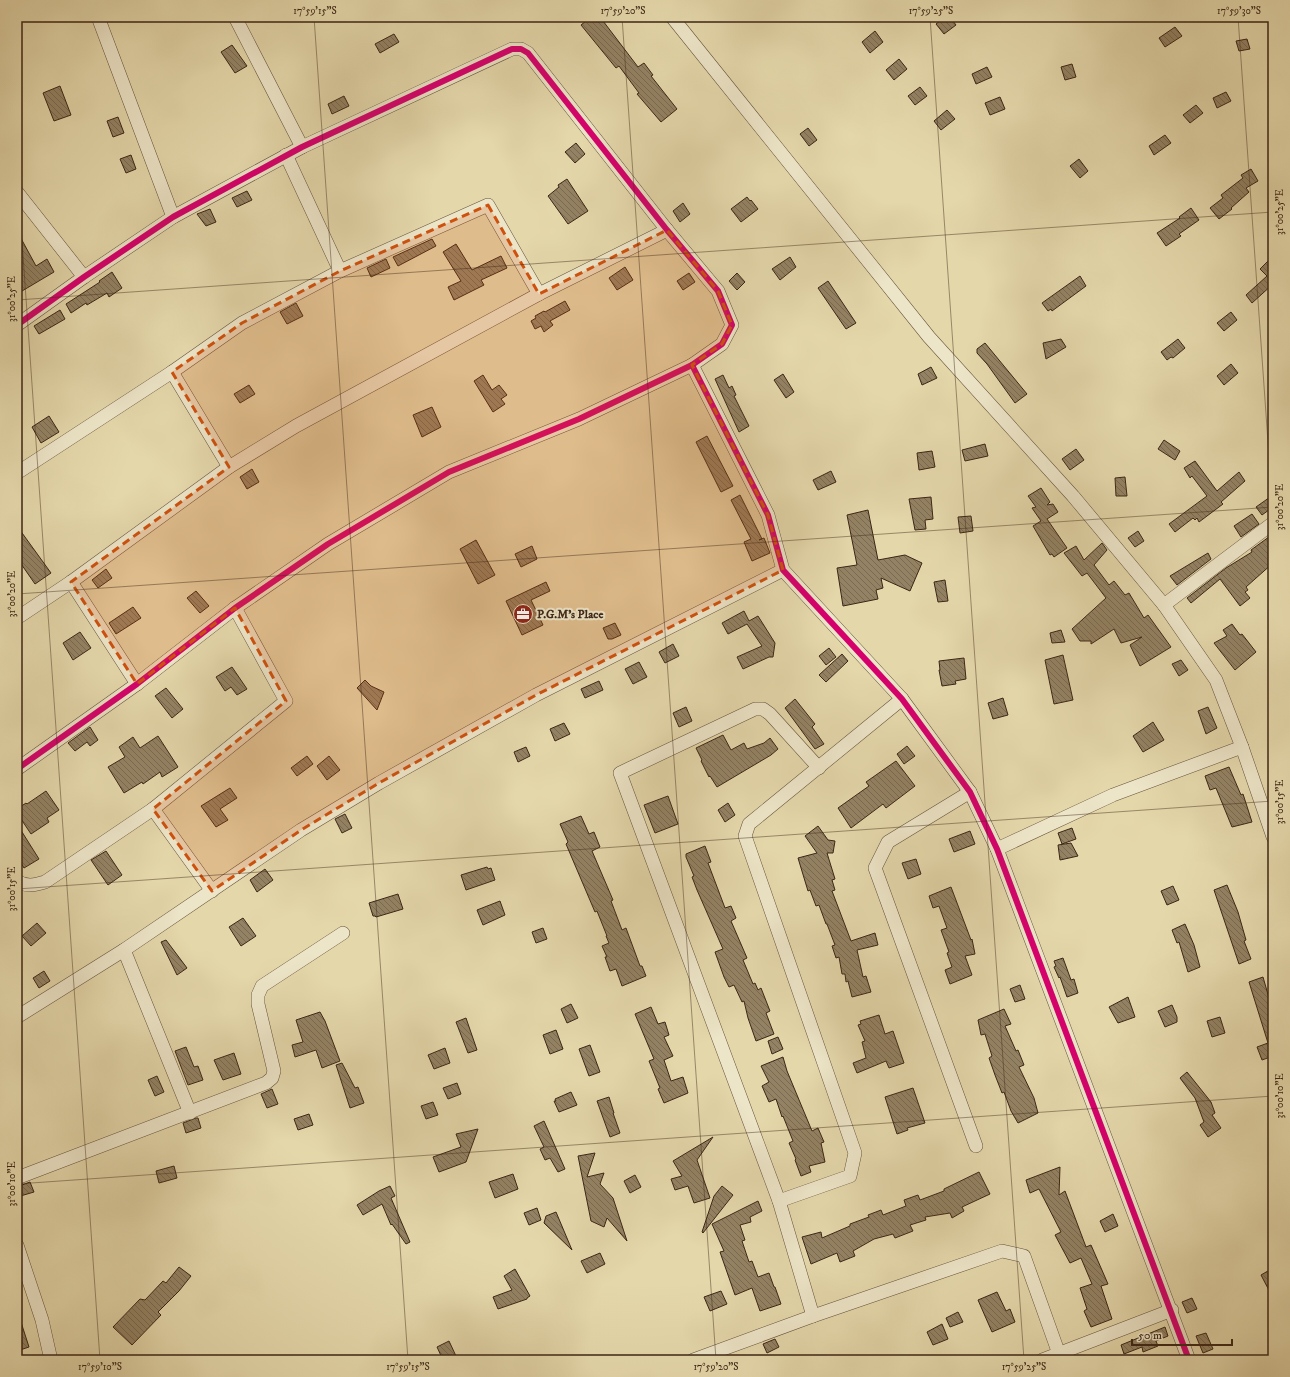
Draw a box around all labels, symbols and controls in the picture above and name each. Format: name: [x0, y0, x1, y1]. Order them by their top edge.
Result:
text: 17°59'15"S: [293, 5, 337, 17]
text: 17°59'20"S: [600, 5, 646, 17]
text: 17°59'25"S: [909, 5, 953, 17]
text: 17°59'30"S: [1217, 5, 1261, 17]
text: 31°00'25"E: [1274, 189, 1286, 235]
text: 31°00'25"E: [6, 276, 18, 322]
text: 31°00'20"E: [1274, 484, 1286, 530]
text: 31°00'20"E: [6, 571, 18, 617]
office icon: P.G.M’s Place: [512, 603, 534, 625]
place label: P.G.M’s Place: [537, 607, 603, 622]
text: 31°00'15"E: [1274, 780, 1286, 824]
text: 31°00'15"E: [6, 867, 18, 911]
text: 31°00'10"E: [1274, 1074, 1286, 1119]
text: 31°00'10"E: [6, 1162, 18, 1207]
scale bar: [1132, 1321, 1232, 1347]
text: 50 m: [1138, 1328, 1162, 1343]
text: 17°59'10"S: [78, 1361, 122, 1373]
text: 17°59'15"S: [386, 1361, 430, 1373]
text: 17°59'20"S: [693, 1361, 739, 1373]
text: 17°59'25"S: [1002, 1361, 1046, 1373]

